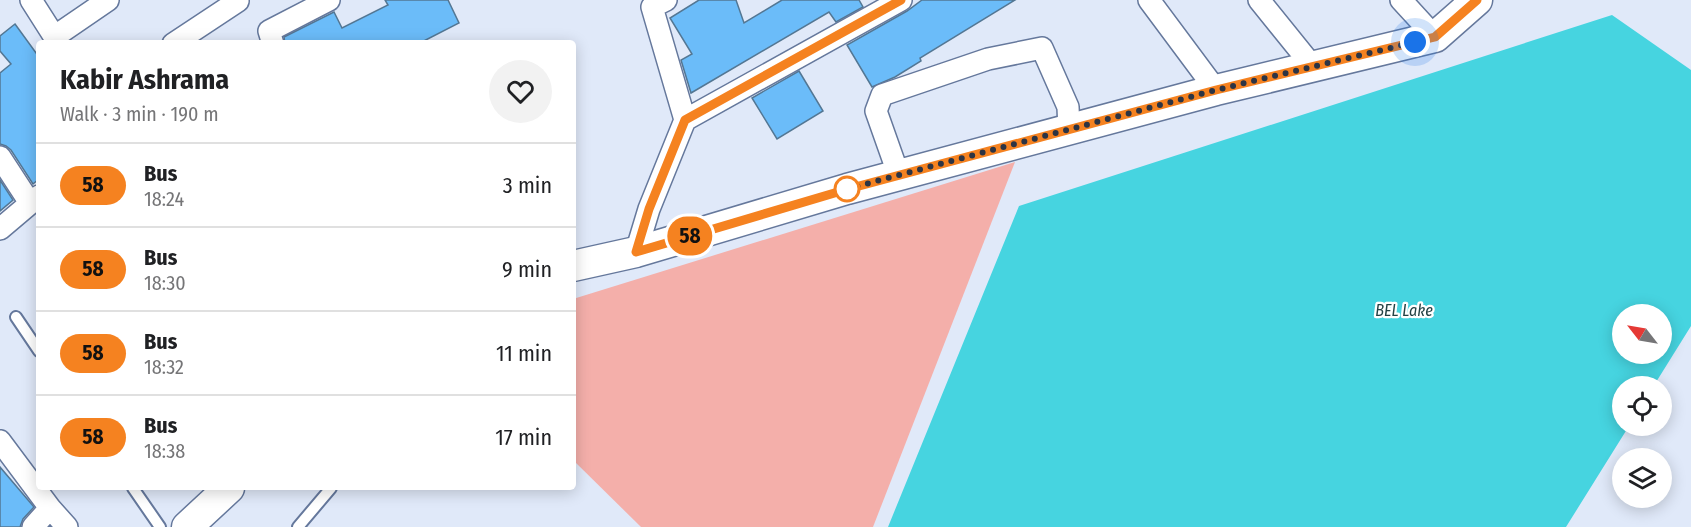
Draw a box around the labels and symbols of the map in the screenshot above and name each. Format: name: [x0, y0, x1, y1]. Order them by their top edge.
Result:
your location: [1400, 27, 1430, 57]
unlabelled marker: [834, 176, 860, 202]
line badge: 58: [663, 216, 717, 256]
water label: BEL Lake: [1375, 301, 1433, 320]
north arrow: [1612, 304, 1672, 364]

